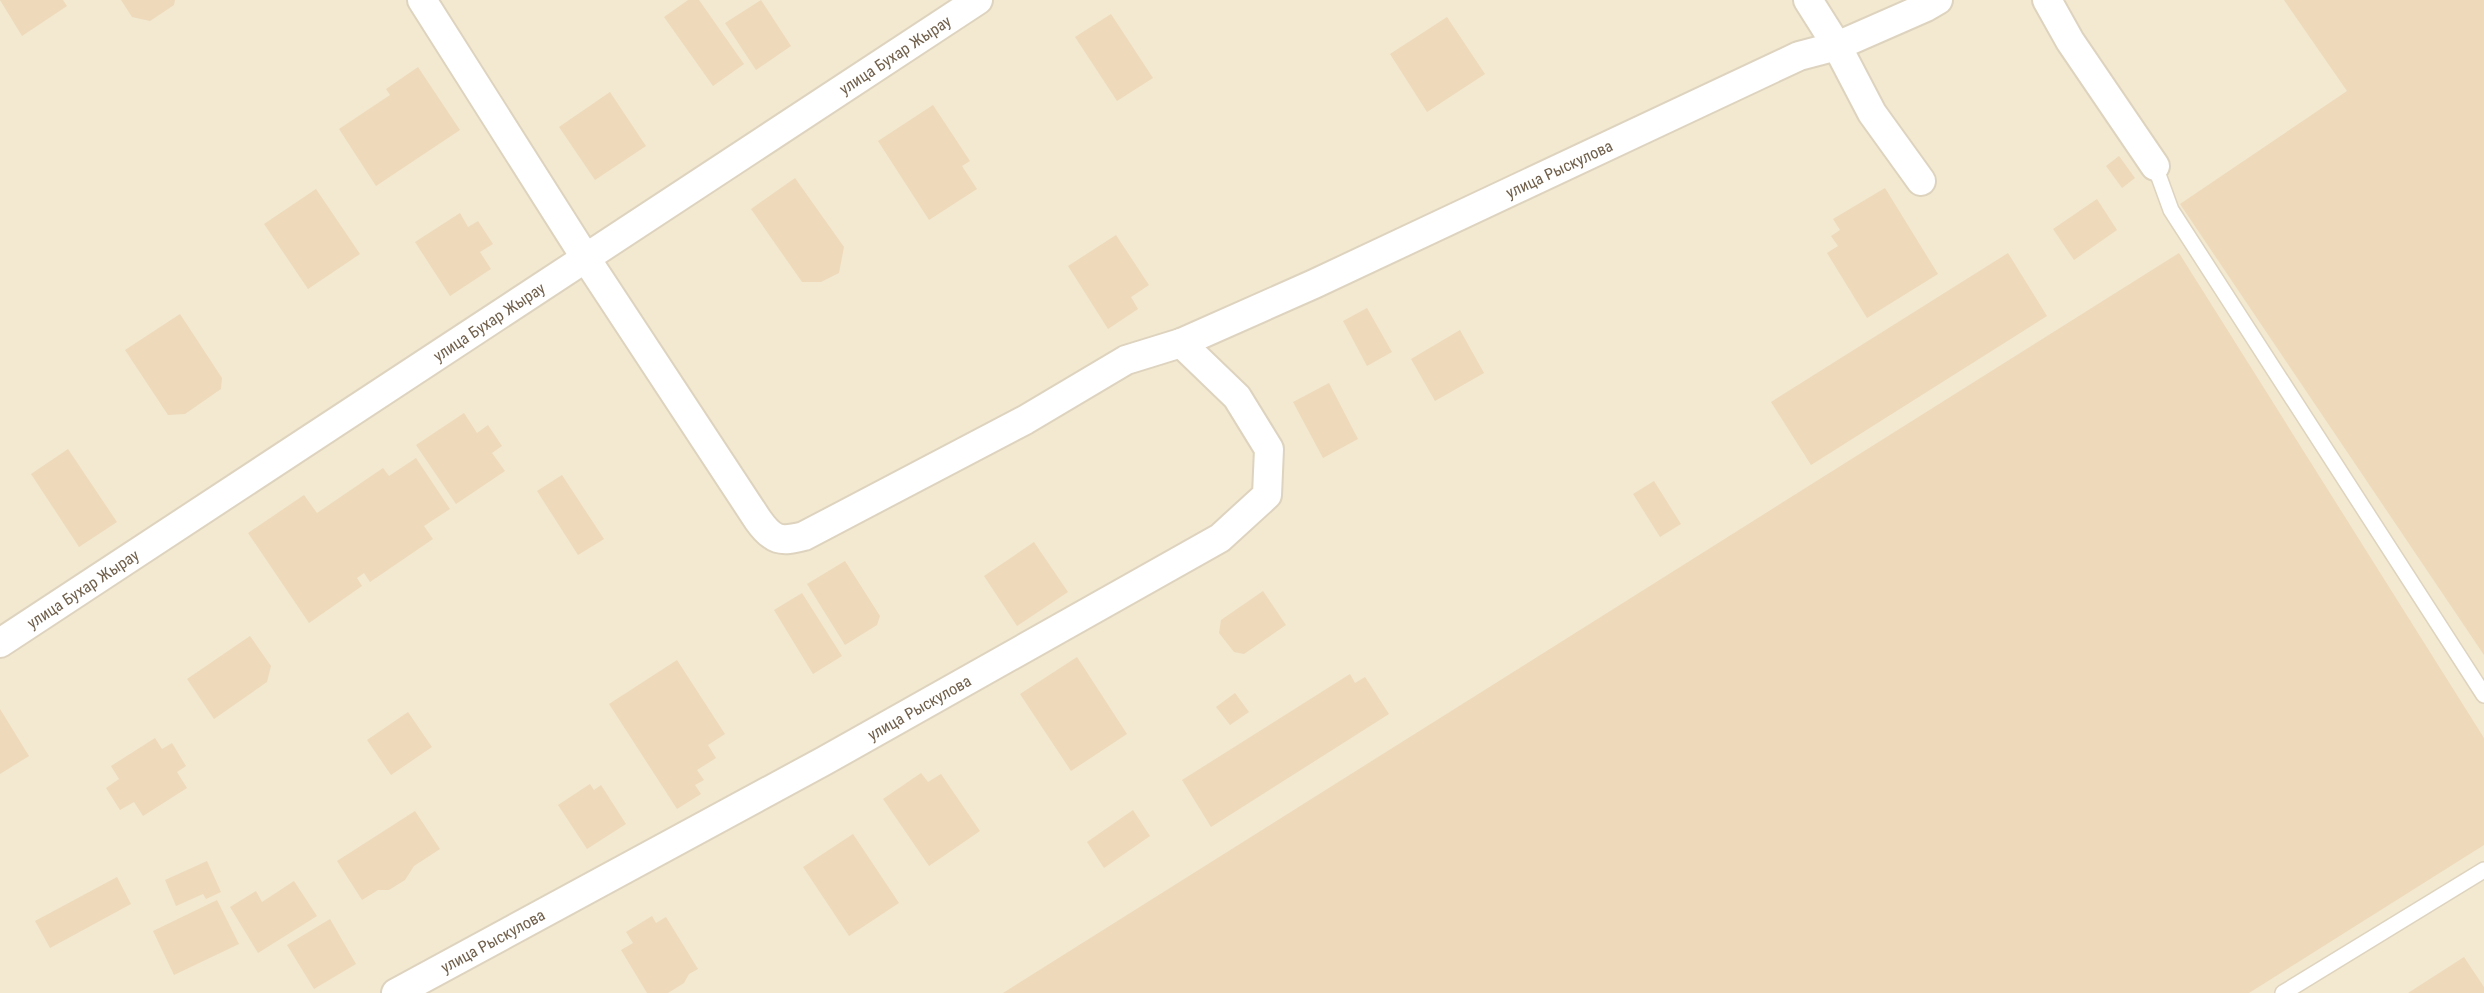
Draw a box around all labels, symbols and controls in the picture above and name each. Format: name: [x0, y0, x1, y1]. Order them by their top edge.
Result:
street label: улица Бухар Жырау: [835, 11, 955, 98]
street label: улица Рыскулова: [1503, 136, 1615, 202]
street label: улица Бухар Жырау: [429, 278, 549, 365]
street label: улица Бухар Жырау: [23, 545, 142, 632]
street label: улица Рыскулова: [864, 671, 974, 744]
street label: улица Рыскулова: [437, 905, 548, 976]

